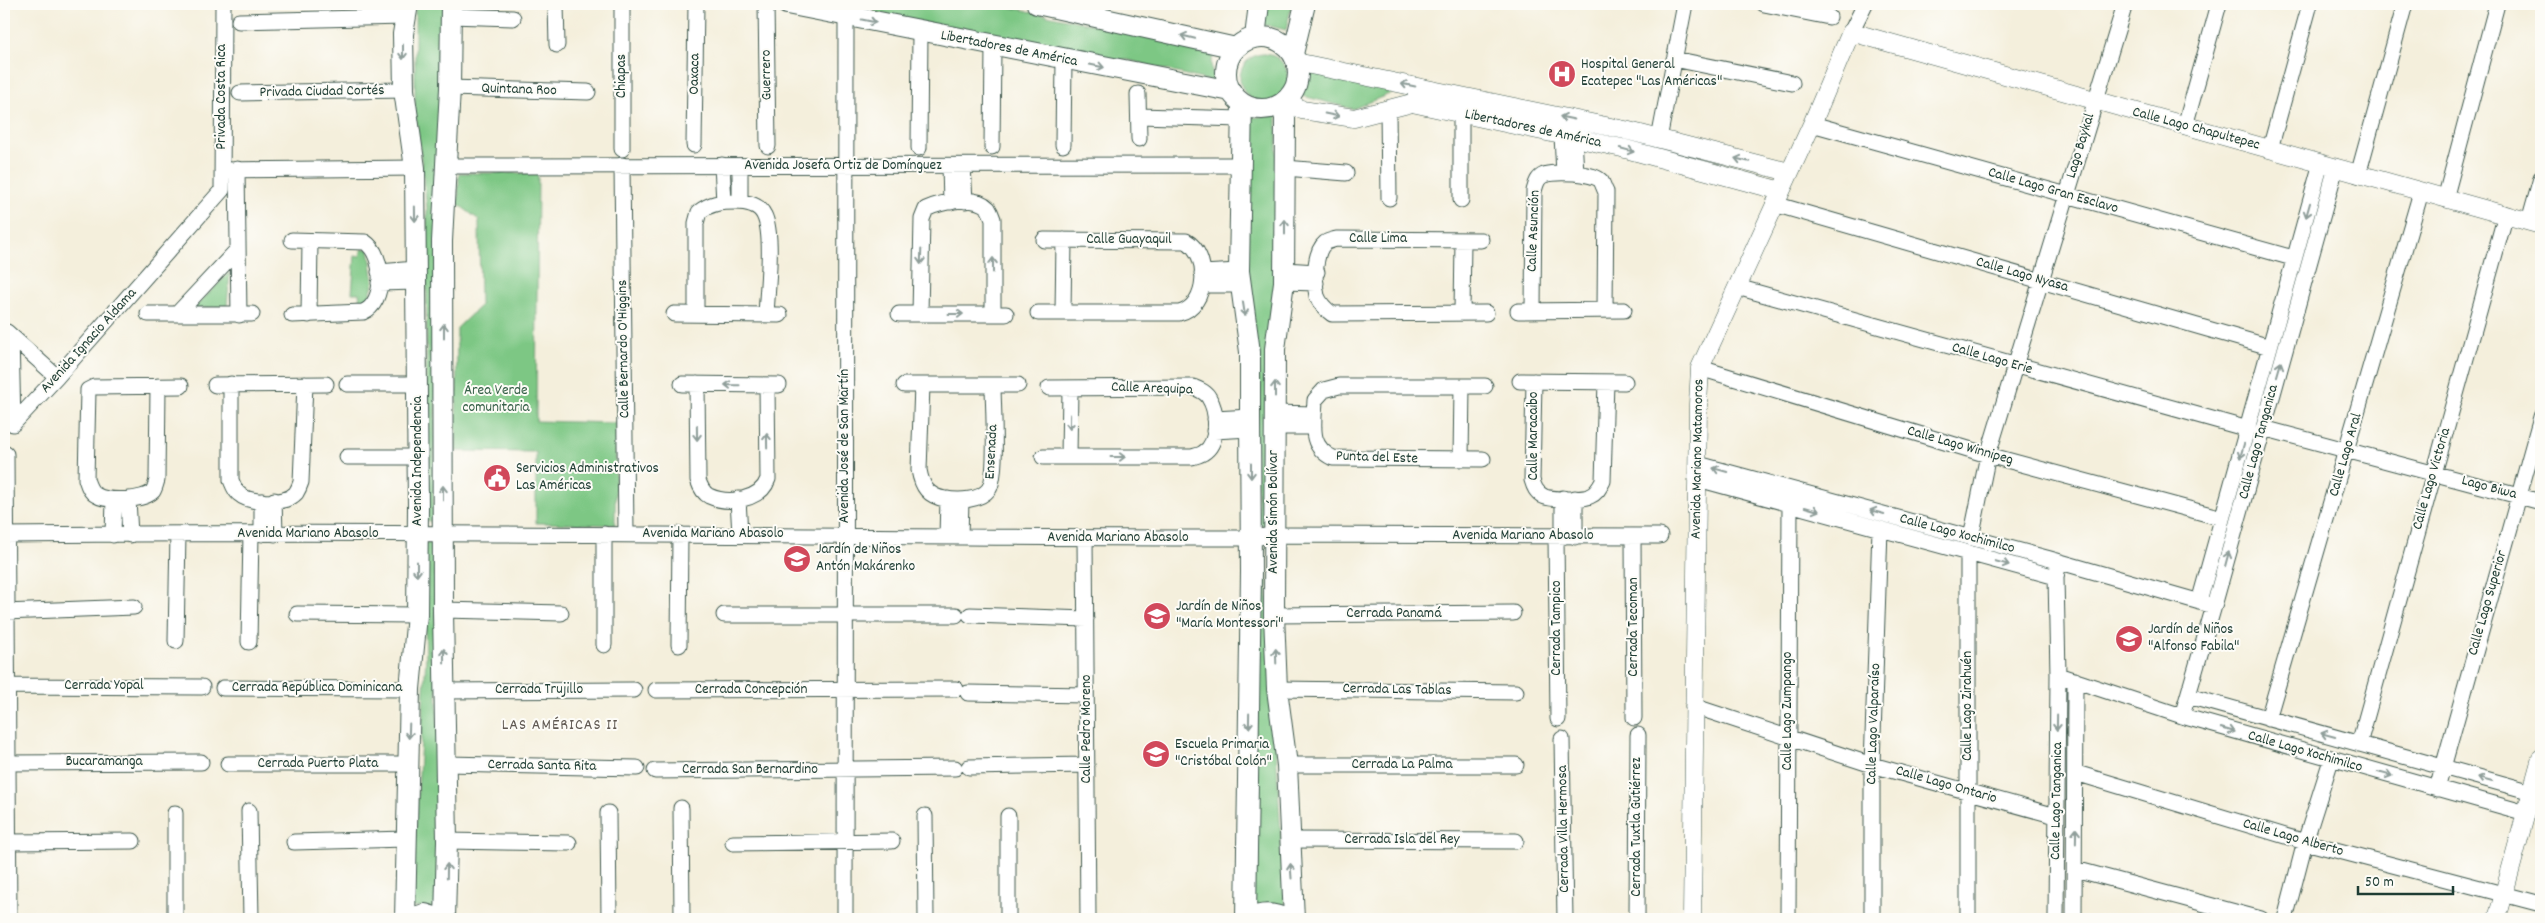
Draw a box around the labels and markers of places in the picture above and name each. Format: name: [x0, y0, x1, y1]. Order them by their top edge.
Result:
place label: Hospital General Ecatepec "Las Américas": [1581, 54, 1722, 93]
hospital icon: Hospital General Ecatepec "Las Américas": [1547, 59, 1577, 89]
place label: Servicios Administrativos Las Américas: [516, 458, 659, 497]
public building icon: Servicios Administrativos Las Américas: [482, 463, 512, 493]
place label: Jardín de Niños Antón Makárenko: [816, 539, 915, 578]
school or university icon: Jardín de Niños Antón Makárenko: [782, 544, 812, 574]
place label: Jardín de Niños "María Montessori": [1176, 596, 1283, 635]
school or university icon: Jardín de Niños "María Montessori": [1142, 601, 1172, 631]
place label: Jardín de Niños "Alfonso Fabila": [2148, 619, 2239, 658]
school or university icon: Jardín de Niños "Alfonso Fabila": [2114, 624, 2144, 654]
place label: Escuela Primaria "Cristóbal Colón": [1175, 734, 1272, 773]
school or university icon: Escuela Primaria "Cristóbal Colón": [1141, 739, 1171, 769]

